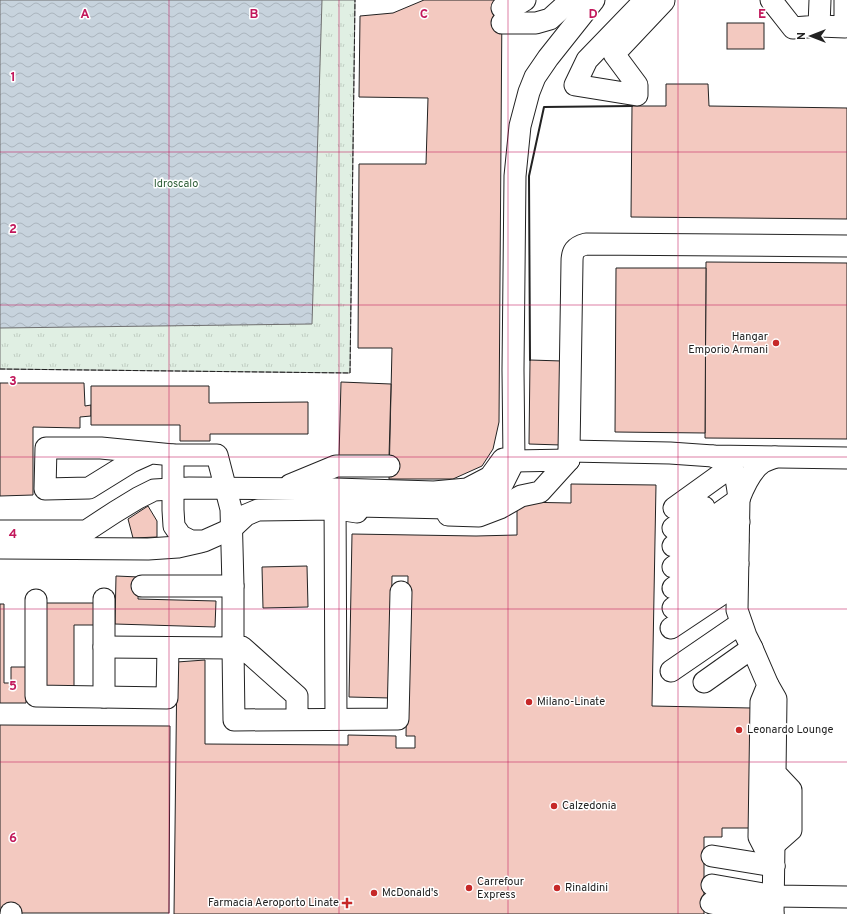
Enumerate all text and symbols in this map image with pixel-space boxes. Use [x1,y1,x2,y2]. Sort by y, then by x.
text: A [80,7,90,23]
text: B [250,7,259,23]
text: C [420,7,428,23]
text: D [588,7,598,23]
text: E [758,7,766,23]
north arrow [791,16,831,56]
text: N [795,32,809,40]
text: 1 [10,70,16,86]
park label: Idroscalo [154,177,198,191]
text: 2 [9,222,17,238]
place label: Hangar Emporio Armani [688,330,769,357]
marker: Hangar Emporio Armani [771,338,781,348]
text: 3 [9,374,17,390]
text: 4 [9,527,17,543]
text: 5 [9,679,17,695]
place label: Milano-Linate [537,695,605,709]
marker: Milano-Linate [524,697,534,707]
place label: Leonardo Lounge [747,723,833,737]
marker: Leonardo Lounge [734,725,744,735]
place label: Calzedonia [562,799,617,813]
marker: Calzedonia [549,801,559,811]
text: 6 [9,831,17,847]
place label: Carrefour Express [477,875,525,902]
place label: Rinaldini [565,881,608,895]
marker: Carrefour Express [464,883,474,893]
marker: Rinaldini [552,883,562,893]
place label: McDonald's [382,886,438,900]
marker: McDonald's [369,888,379,898]
place label: Farmacia Aeroporto Linate [208,896,339,910]
marker: Farmacia Aeroporto Linate [342,898,352,908]

